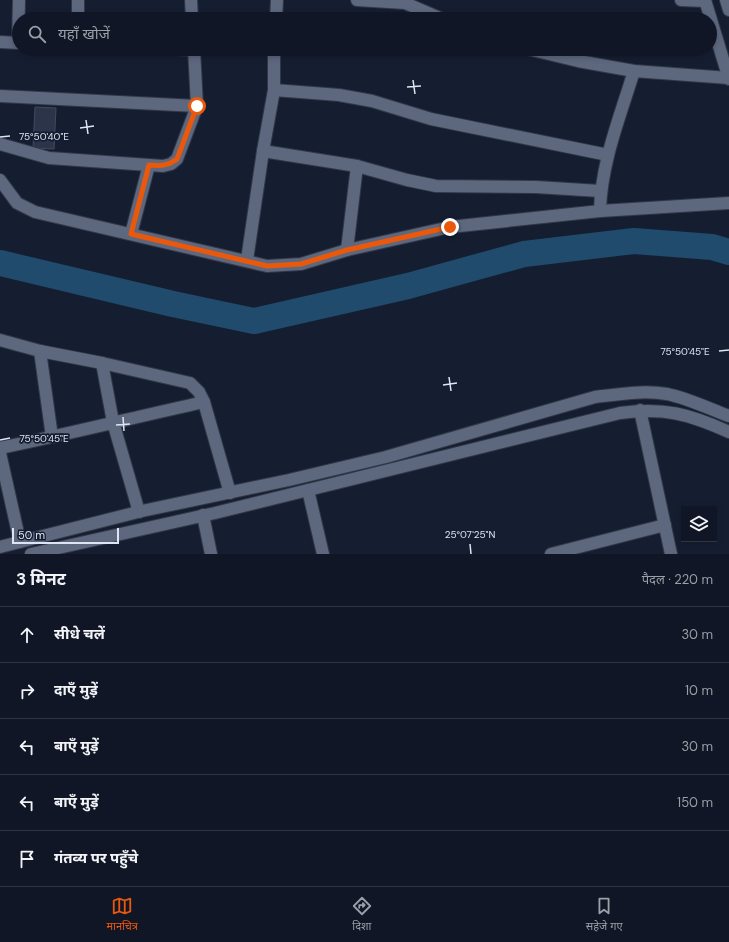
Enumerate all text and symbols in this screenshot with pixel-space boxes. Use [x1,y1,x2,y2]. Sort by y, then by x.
search box [12,12,717,56]
icon: search [26,23,48,45]
text: यहाँ खोजें [58,24,110,44]
route start [188,97,206,115]
text: 75°50'40"E [19,130,69,143]
route end [441,218,459,236]
text: 75°50'45"E [660,345,710,358]
text: 75°50'45"E [19,432,69,445]
map controls [681,506,717,542]
button: layers [681,506,717,542]
scale bar [12,526,119,545]
text: 50 m [18,528,45,542]
text: 25°07'25"N [445,528,495,541]
text: 3 मिनट [16,568,66,590]
text: पैदल · 220 m [642,571,713,588]
icon: ahead [16,624,38,646]
text: सीधे चलें [54,624,105,644]
text: 30 m [681,626,713,643]
icon: right [16,680,38,702]
text: दाएँ मुड़ें [54,680,98,700]
text: 10 m [685,682,713,699]
icon: left [16,736,38,758]
text: बाएँ मुड़ें [54,736,99,756]
text: 30 m [681,738,713,755]
icon: left [16,792,38,814]
text: बाएँ मुड़ें [54,792,99,812]
text: 150 m [677,794,713,811]
icon: arrive [16,848,38,870]
text: गंतव्य पर पहुँचे [54,848,138,868]
tab: मानचित्र [106,895,138,934]
tab: दिशा [351,895,373,934]
tab: सहेजे गए [586,895,622,934]

